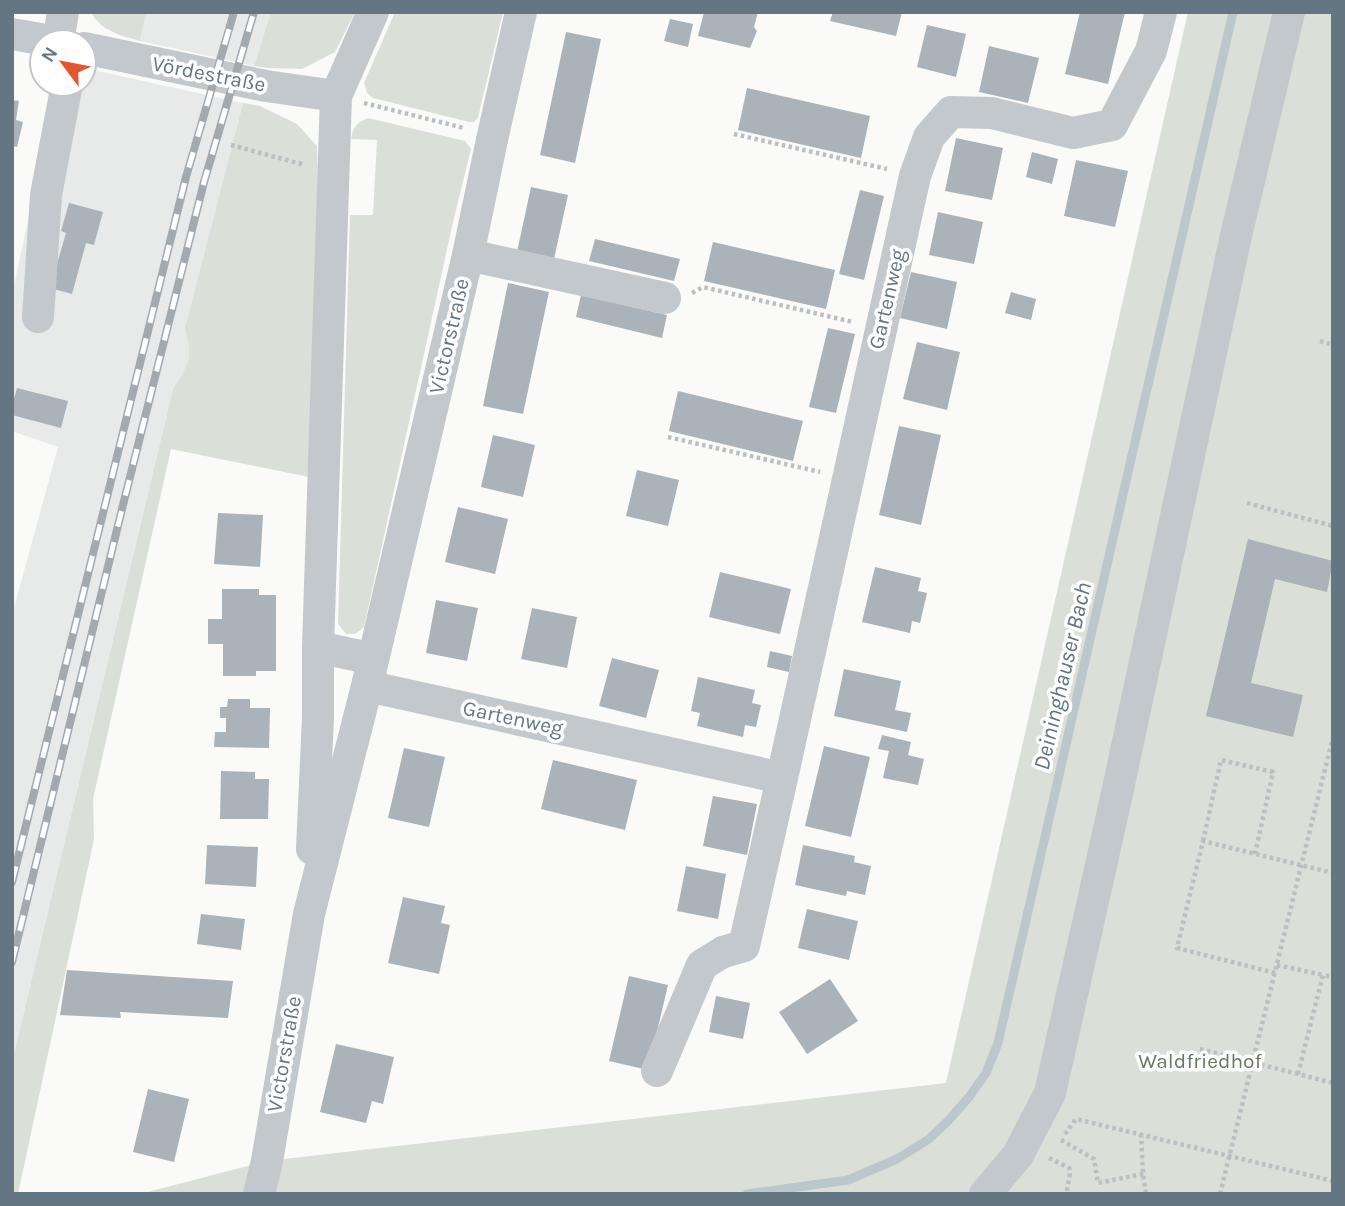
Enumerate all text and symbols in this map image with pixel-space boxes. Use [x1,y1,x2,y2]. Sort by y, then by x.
north arrow [28,28,98,98]
text: N [36,43,62,66]
street label: Vördestraße [150,51,268,97]
street label: Gartenweg [864,247,910,351]
street label: Victorstraße [424,276,474,396]
water label: Deininghauser Bach [1028,580,1097,773]
street label: Gartenweg [461,696,565,740]
street label: Victorstraße [262,994,306,1114]
park label: Waldfriedhof [1138,1049,1263,1073]

